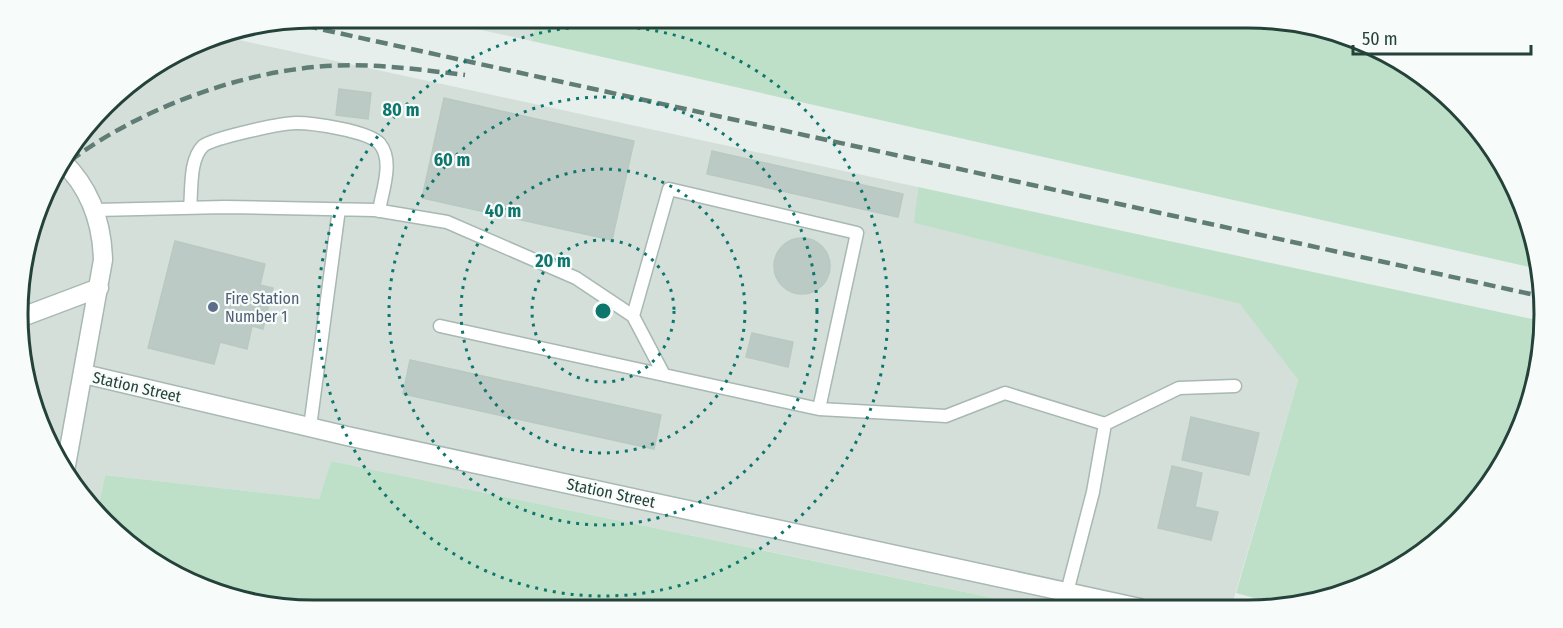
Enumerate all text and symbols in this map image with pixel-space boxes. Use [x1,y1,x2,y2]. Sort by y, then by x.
scale bar [1353,18,1532,56]
text: 50 m [1362,28,1398,50]
text: 80 m [383,99,419,121]
text: 60 m [434,149,470,171]
text: 40 m [485,200,521,222]
text: 20 m [534,250,571,272]
place label: Fire Station Number 1 [225,289,299,326]
marker: Fire Station Number 1 [206,300,220,314]
centre of rings [593,301,613,321]
street label: Station Street [91,368,184,407]
street label: Station Street [565,474,658,512]

